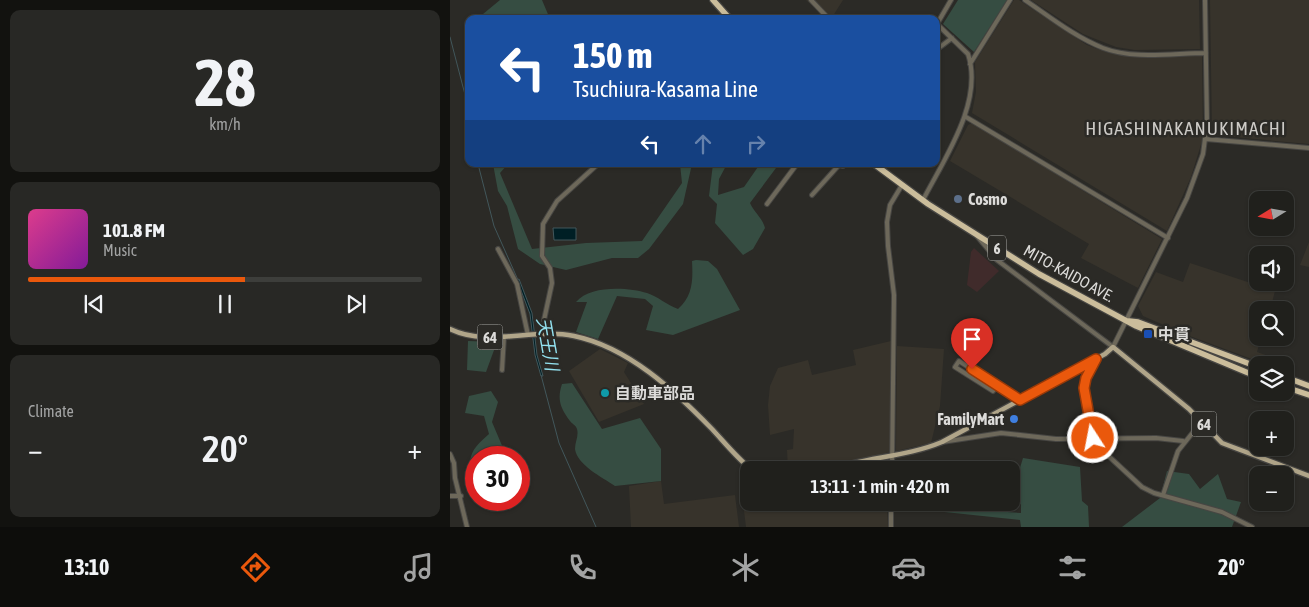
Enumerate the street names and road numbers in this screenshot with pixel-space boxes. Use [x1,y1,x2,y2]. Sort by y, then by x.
road number: 6 [988,236,1006,260]
street label: MITO-KAIDO AVE. [1021,241,1117,305]
road number: 64 [478,324,502,350]
road number: 64 [1192,412,1216,436]

